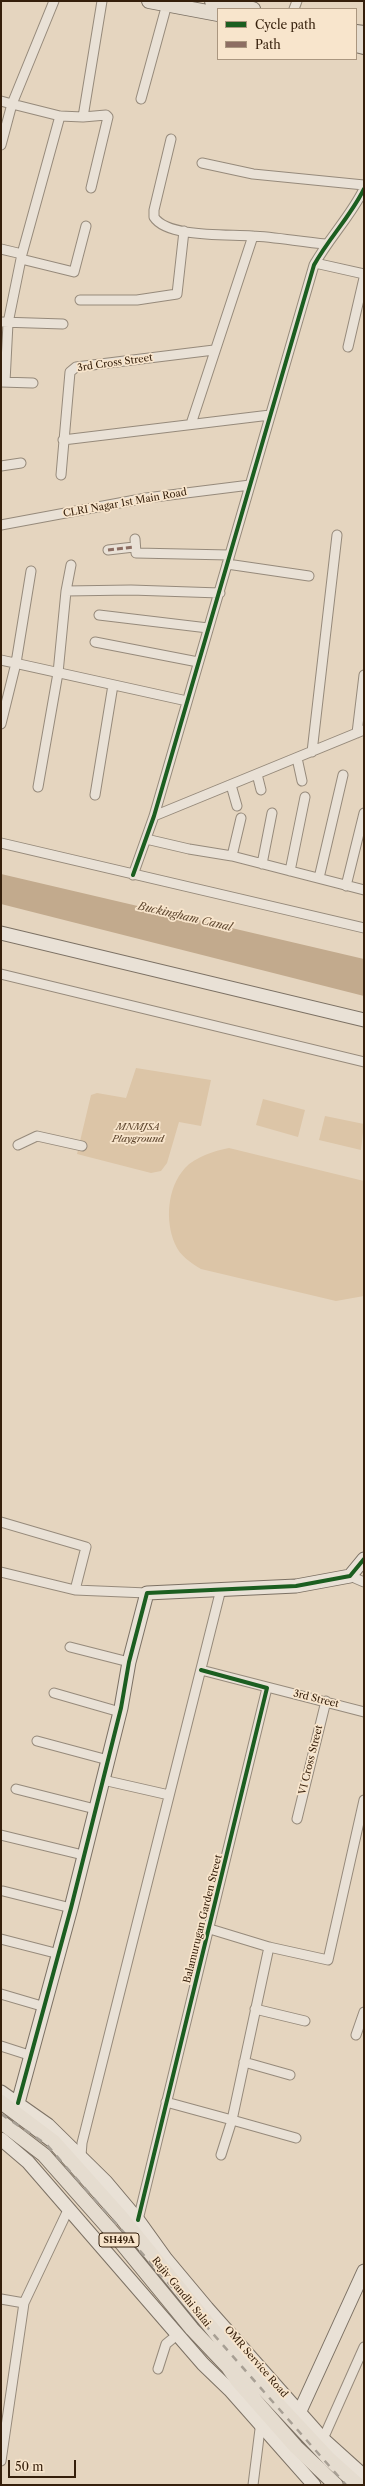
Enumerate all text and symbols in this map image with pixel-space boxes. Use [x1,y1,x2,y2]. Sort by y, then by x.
legend [217,8,357,60]
text: Cycle path [255,17,316,32]
text: Path [255,37,281,52]
street label: 3rd Cross Street [77,352,153,374]
street label: CLRI Nagar 1st Main Road [62,486,188,520]
water label: Buckingham Canal [137,900,233,934]
park label: MNMJSA Playground [112,1121,164,1144]
street label: 3rd Street [292,1688,340,1710]
street label: VI Cross Street [297,1724,325,1796]
street label: Balamurugan Garden Street [181,1853,225,1985]
road number: SH49A [99,2233,139,2247]
street label: Rajiv Gandhi Salai [149,2255,213,2329]
street label: OMR Service Road [222,2324,290,2400]
scale bar [10,2452,78,2478]
text: 50 m [15,2459,44,2474]

